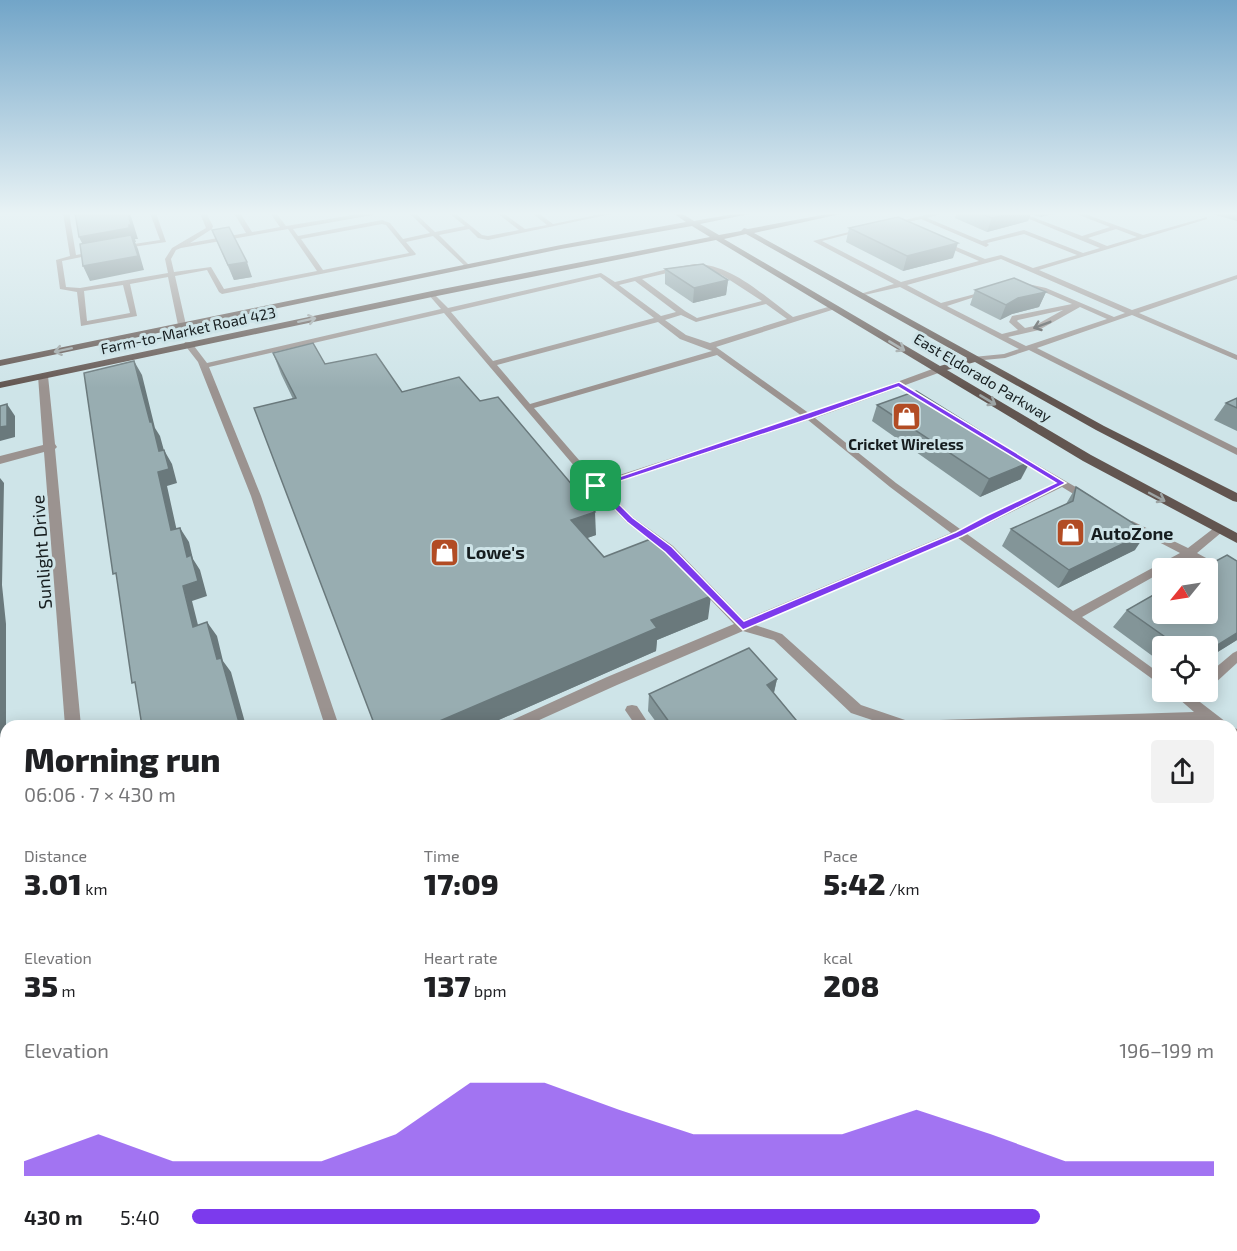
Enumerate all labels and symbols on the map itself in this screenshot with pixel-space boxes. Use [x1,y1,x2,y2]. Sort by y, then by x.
street label: Farm-to-Market Road 423 [99,303,277,357]
one-way arrow [297,314,317,325]
one-way arrow [1033,320,1052,331]
street label: East Eldorado Parkway [911,329,1055,425]
one-way arrow [888,340,905,352]
one-way arrow [54,345,73,356]
one-way arrow [979,394,996,406]
shop icon: Cricket Wireless [890,401,922,433]
place label: Cricket Wireless [848,435,964,453]
pin [570,460,621,511]
one-way arrow [1148,492,1166,503]
street label: Sunlight Drive [26,494,56,610]
shop icon: AutoZone [1054,517,1086,549]
place label: AutoZone [1091,522,1173,544]
shop icon: Lowe's [429,536,461,568]
place label: Lowe's [466,541,525,563]
north arrow [1152,558,1218,624]

